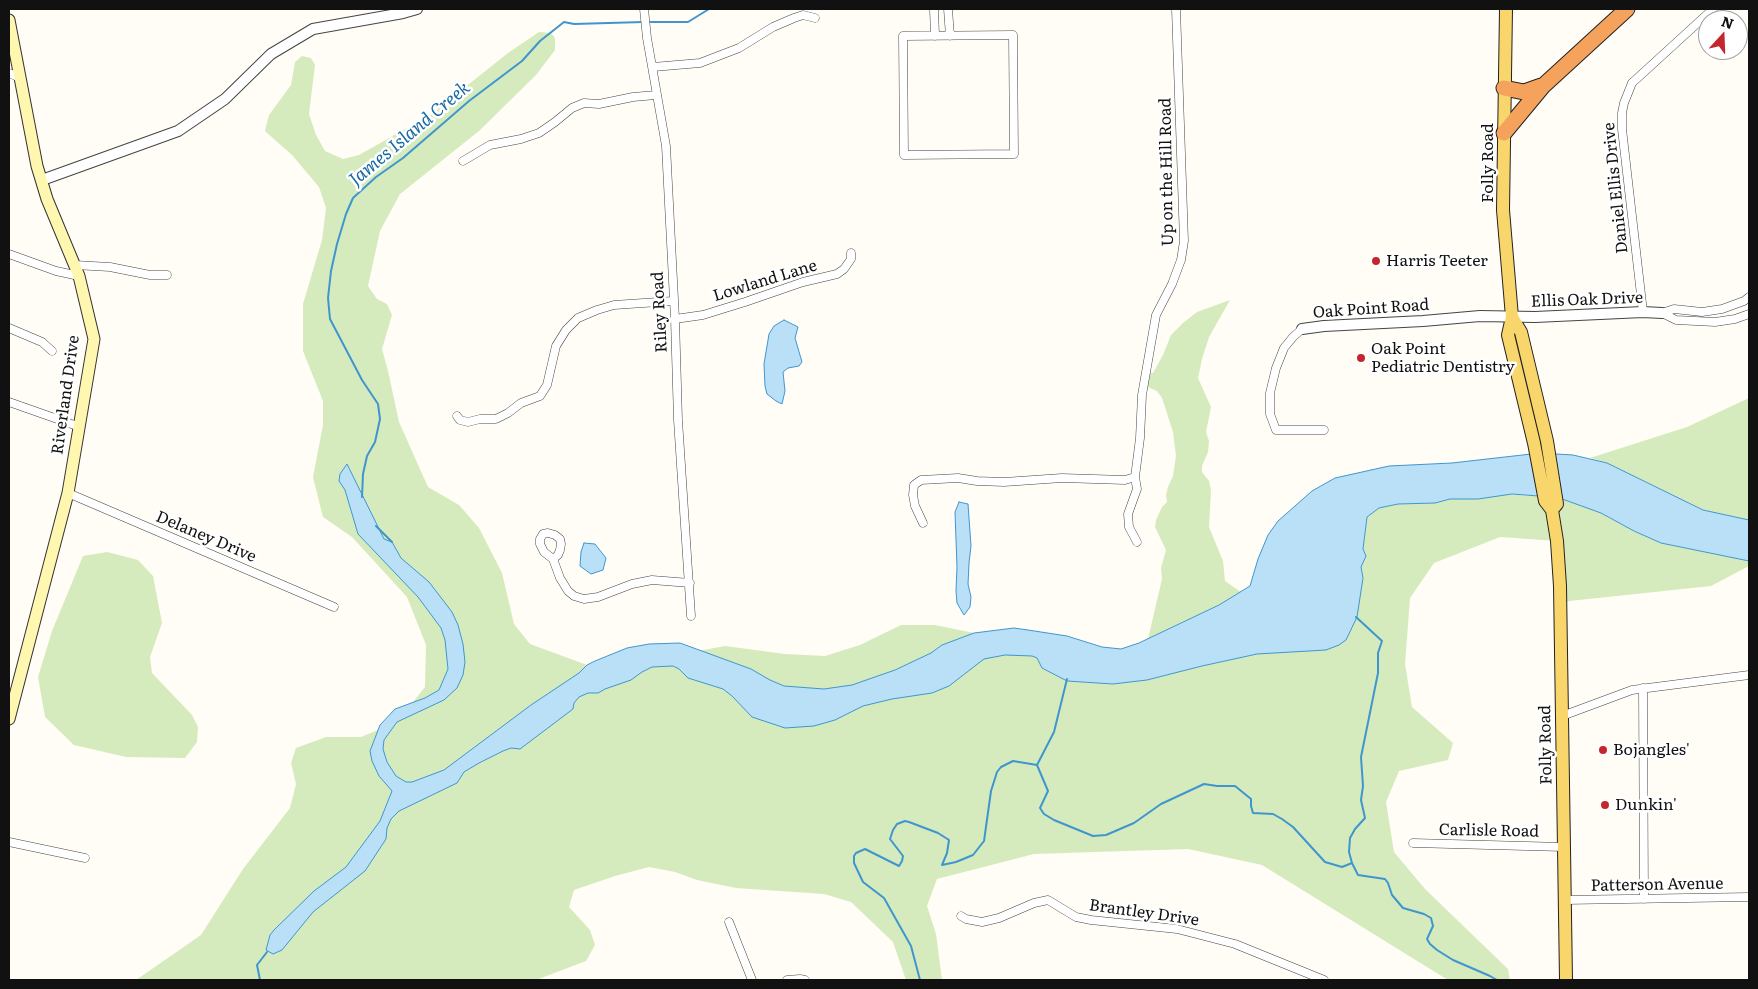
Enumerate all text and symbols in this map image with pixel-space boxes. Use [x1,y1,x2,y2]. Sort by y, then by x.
north arrow [1698,10,1748,60]
text: N [1719,10,1737,33]
water label: James Island Creek [345,77,475,191]
street label: Up on the Hill Road [1156,98,1178,246]
street label: Daniel Ellis Drive [1600,121,1632,255]
street label: Folly Road [1478,123,1498,203]
place label: Harris Teeter [1386,251,1488,271]
marker: Harris Teeter [1370,255,1382,267]
street label: Lowland Lane [711,256,819,306]
street label: Riley Road [648,271,672,353]
street label: Ellis Oak Drive [1531,288,1643,312]
street label: Oak Point Road [1312,295,1430,323]
street label: Riverland Drive [48,334,84,456]
place label: Oak Point Pediatric Dentistry [1371,339,1515,377]
marker: Oak Point Pediatric Dentistry [1355,352,1367,364]
street label: Delaney Drive [153,507,259,567]
street label: Folly Road [1536,705,1556,785]
place label: Bojangles' [1613,740,1690,760]
marker: Bojangles' [1597,744,1609,756]
place label: Dunkin' [1615,795,1677,815]
marker: Dunkin' [1599,799,1611,811]
street label: Carlisle Road [1439,821,1539,841]
street label: Patterson Avenue [1590,874,1724,896]
street label: Brantley Drive [1088,896,1200,930]

